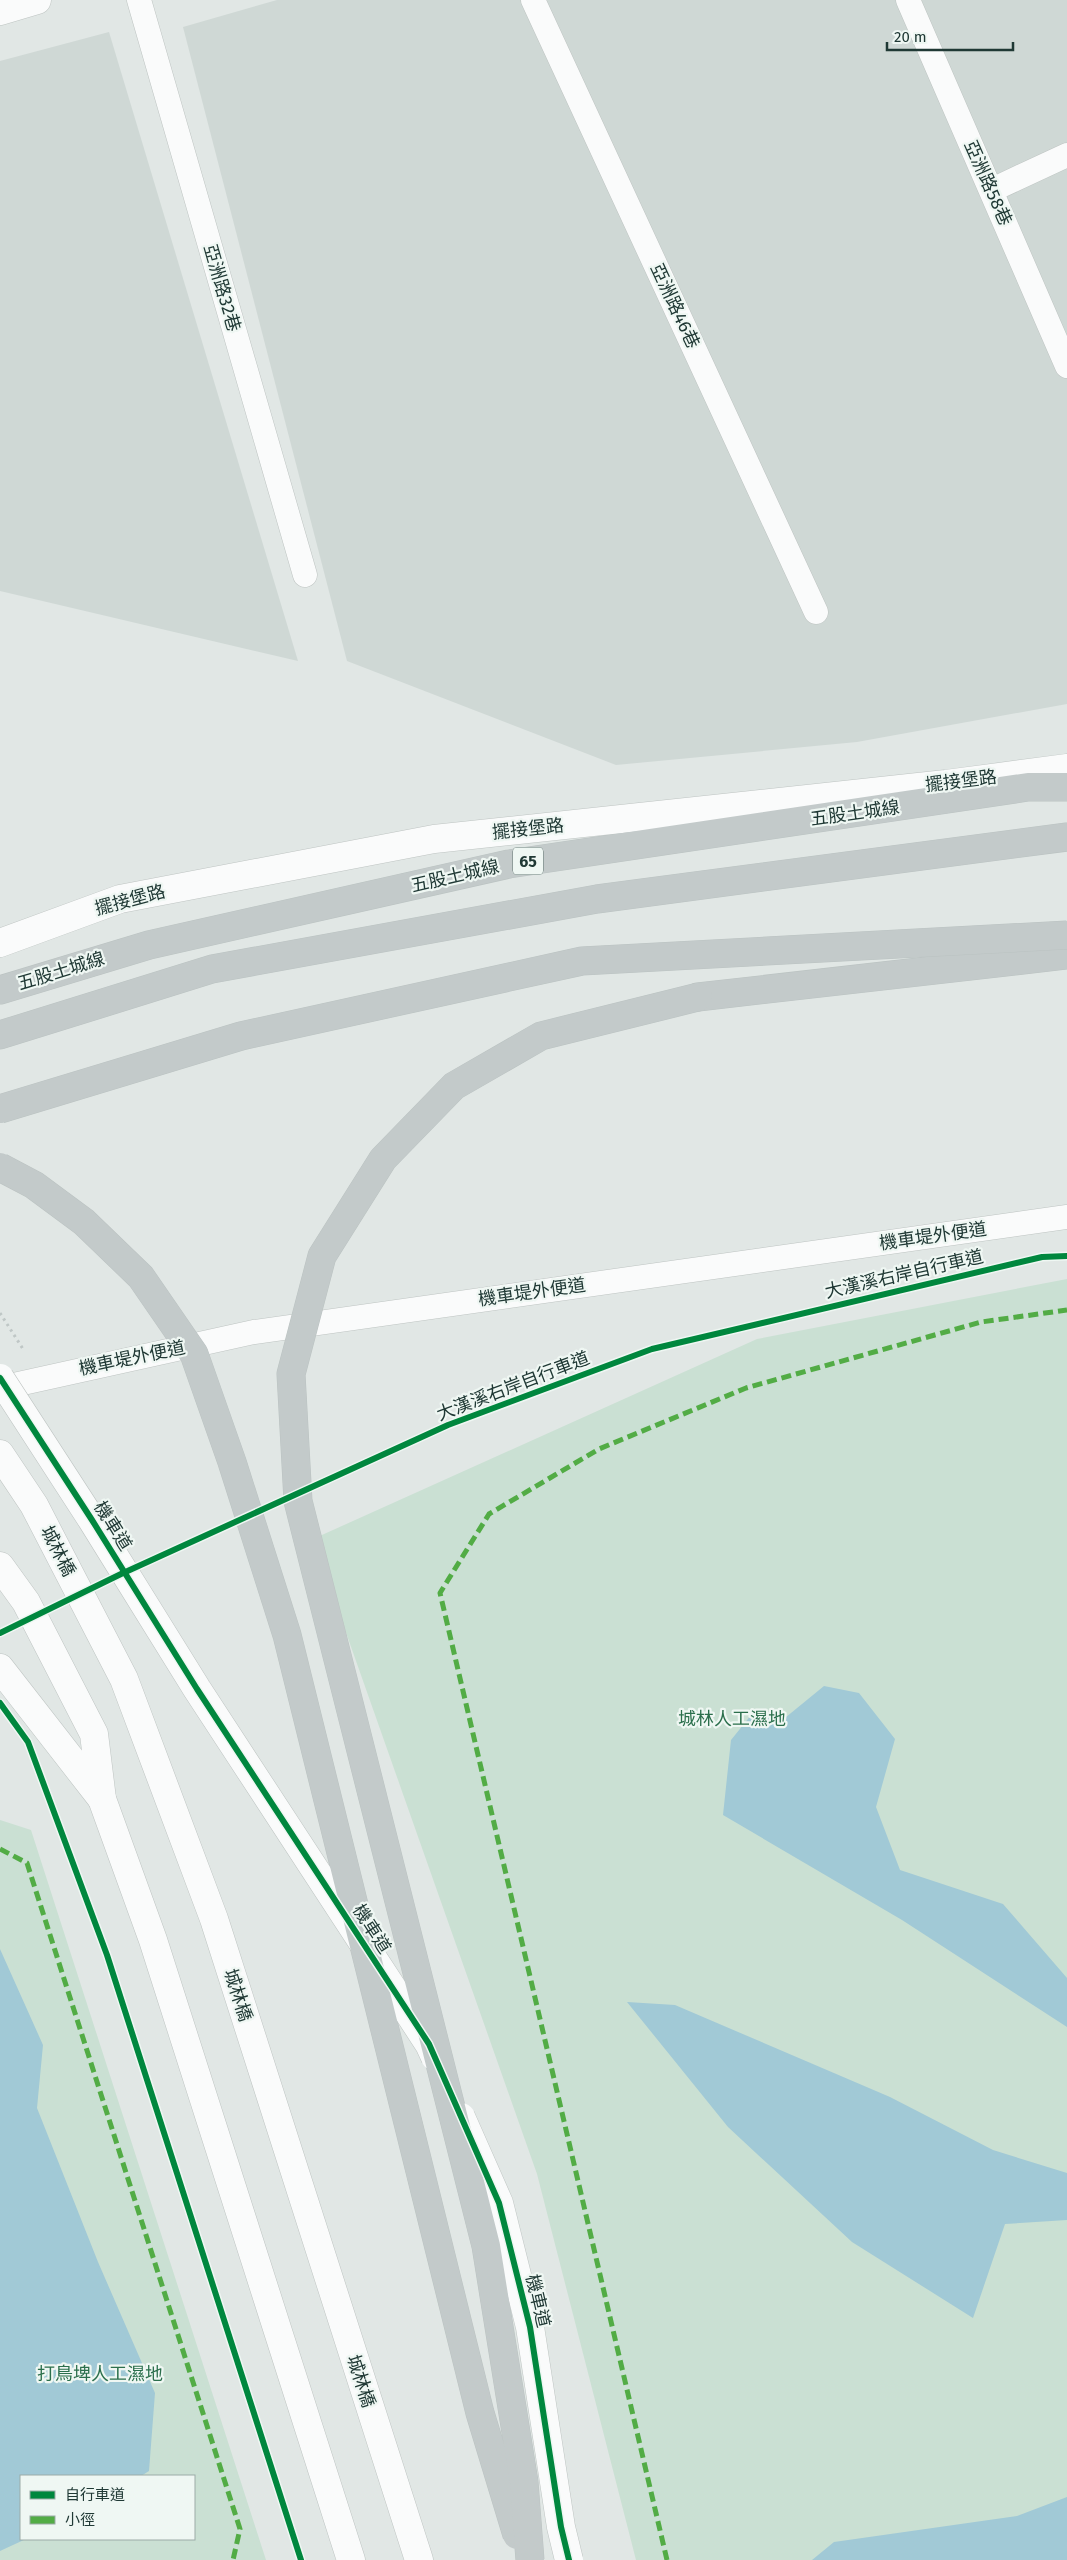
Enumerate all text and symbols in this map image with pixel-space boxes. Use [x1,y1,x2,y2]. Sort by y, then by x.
scale bar [887,20,1013,52]
text: 20 m [894,28,927,46]
street label: 亞洲路58巷 [959,137,1017,229]
street label: 亞洲路32巷 [199,242,245,334]
street label: 亞洲路46巷 [646,260,704,352]
street label: 擺接堡路 [924,766,998,796]
street label: 五股土城線 [809,796,901,830]
street label: 擺接堡路 [491,814,565,844]
road number: 65 [513,848,543,874]
street label: 五股土城線 [409,855,501,897]
street label: 擺接堡路 [92,880,168,920]
street label: 五股土城線 [15,947,107,995]
street label: 機車堤外便道 [878,1218,988,1254]
street label: 大漢溪右岸自行車道 [823,1245,985,1303]
street label: 機車堤外便道 [477,1274,587,1310]
street label: 機車堤外便道 [77,1336,187,1380]
street label: 大漢溪右岸自行車道 [433,1347,593,1425]
street label: 機車道 [89,1497,137,1555]
street label: 城林橋 [36,1522,80,1580]
park label: 城林人工濕地 [678,1708,786,1730]
street label: 機車道 [348,1900,396,1958]
street label: 城林橋 [219,1966,257,2024]
street label: 機車道 [521,2272,555,2330]
street label: 城林橋 [342,2352,380,2410]
park label: 打鳥埤人工濕地 [37,2363,163,2385]
legend [20,2475,195,2540]
text: 自行車道 [65,2486,125,2504]
text: 小徑 [65,2511,95,2529]

